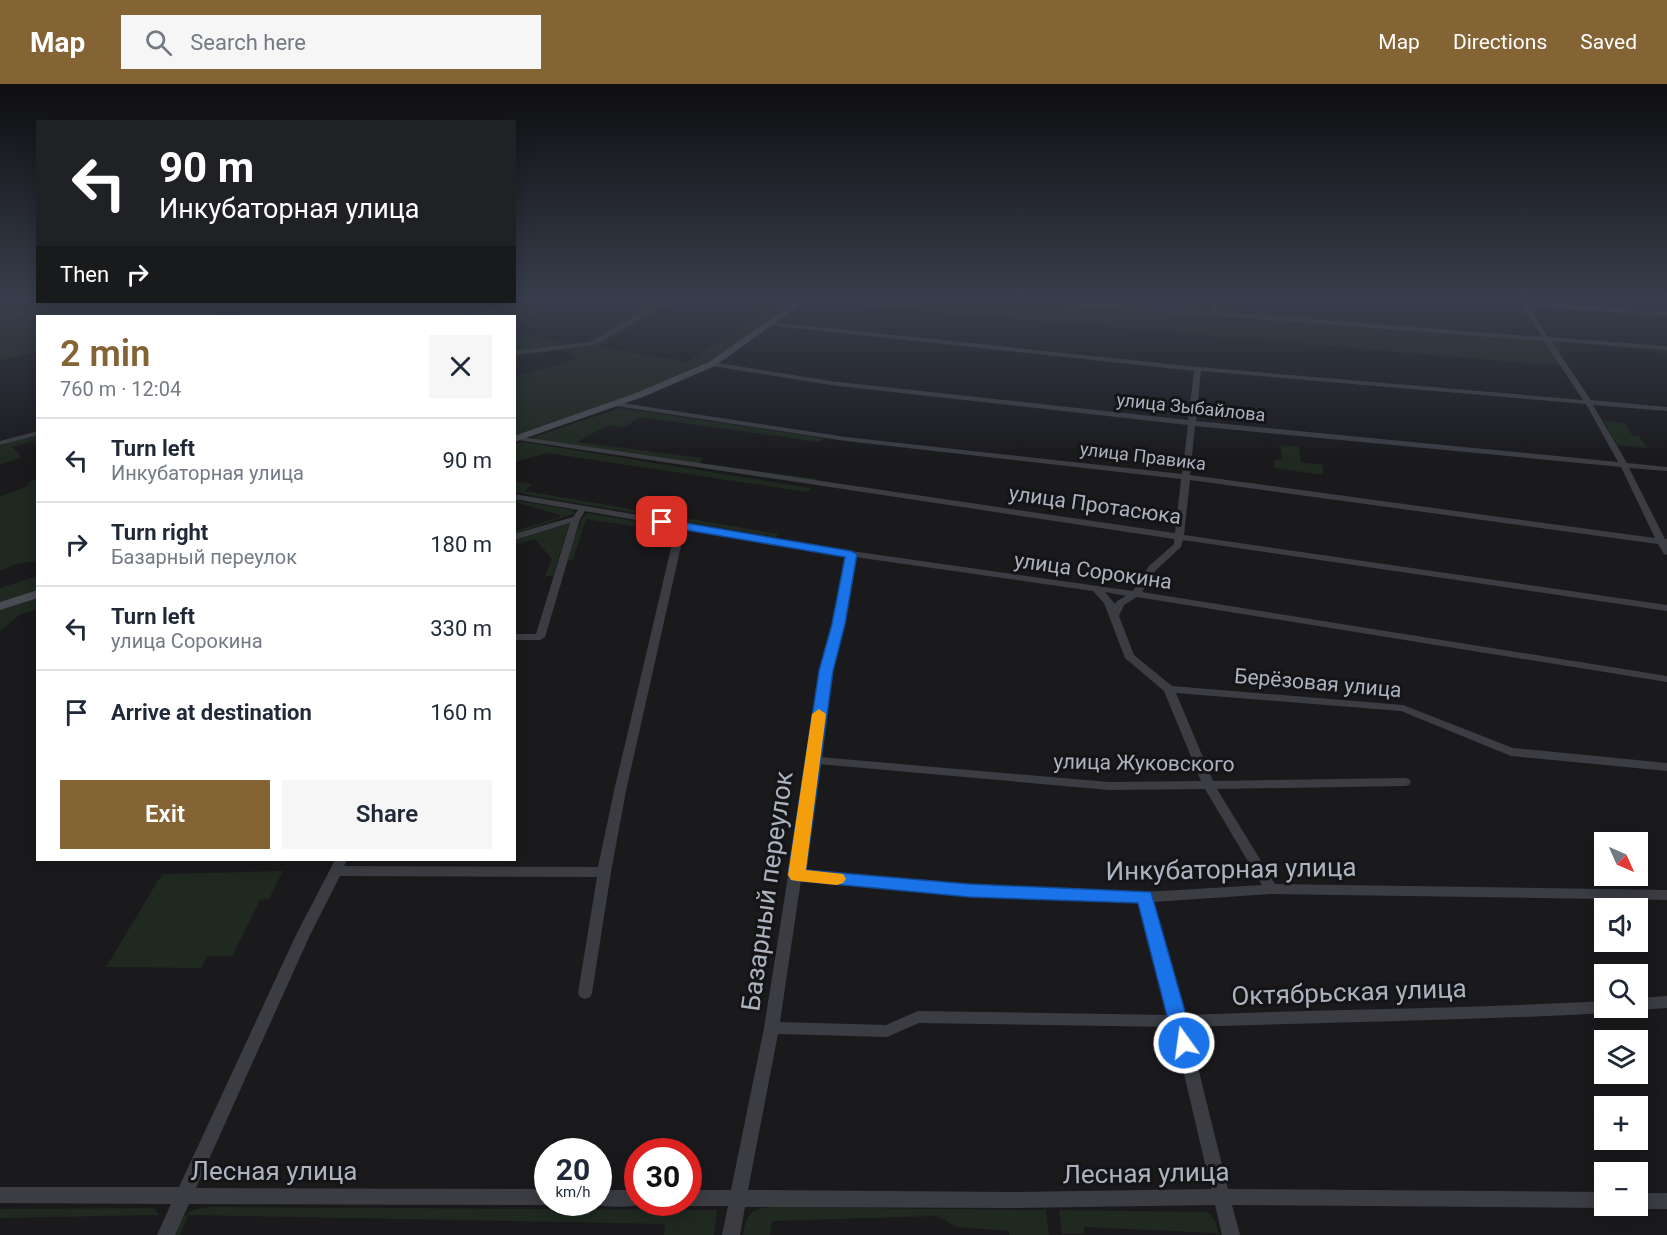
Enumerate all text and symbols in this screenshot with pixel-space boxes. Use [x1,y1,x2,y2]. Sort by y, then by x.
search box [121,15,541,69]
text: Map [30,26,85,59]
icon: search [142,26,175,59]
text: Search here [190,30,306,55]
text: Map [1378,30,1420,54]
text: Directions [1453,30,1547,54]
text: Saved [1580,30,1637,54]
text: 90 m [159,143,254,192]
icon: left [60,144,138,222]
text: Инкубаторная улица [159,193,420,225]
icon: right [121,258,154,291]
text: Then [60,262,109,287]
text: 2 min [60,333,150,375]
button: close [429,335,492,398]
text: 760 m · 12:04 [60,377,181,401]
street label: улица Зыбайлова [1116,389,1266,425]
text: Turn left [111,436,195,461]
street label: улица Правика [1079,438,1207,474]
icon: left [60,444,93,477]
text: 90 m [443,448,492,473]
text: Инкубаторная улица [111,461,304,485]
street label: улица Протасюка [1007,481,1183,529]
pin [636,496,687,547]
icon: arrive [645,505,678,538]
text: Turn right [111,520,208,545]
icon: right [60,528,93,561]
text: 180 m [430,532,492,557]
text: Базарный переулок [111,545,297,569]
street label: улица Сорокина [1012,548,1174,594]
text: Turn left [111,604,195,629]
icon: left [60,612,93,645]
text: 330 m [430,616,492,641]
text: улица Сорокина [111,629,263,653]
street label: Берёзовая улица [1233,664,1403,702]
icon: arrive [60,696,93,729]
text: Arrive at destination [111,700,312,725]
text: 160 m [430,700,492,725]
street label: улица Жуковского [1053,749,1235,777]
street label: Базарный переулок [735,769,799,1013]
button: Exit [60,780,270,849]
button: Share [282,780,492,849]
north arrow [1594,832,1648,886]
map controls [1594,832,1648,1216]
street label: Инкубаторная улица [1105,852,1357,886]
button: sound [1594,898,1648,952]
button: search [1594,964,1648,1018]
street label: Октябрьская улица [1231,973,1467,1011]
position arrow [1152,1011,1216,1075]
button: layers [1594,1030,1648,1084]
button: + [1594,1096,1648,1150]
speed limit sign: 30 [624,1138,702,1216]
text: 20 [556,1152,590,1187]
street label: Лесная улица [190,1156,358,1186]
street label: Лесная улица [1062,1157,1230,1189]
button: − [1594,1162,1648,1216]
text: km/h [555,1183,591,1201]

